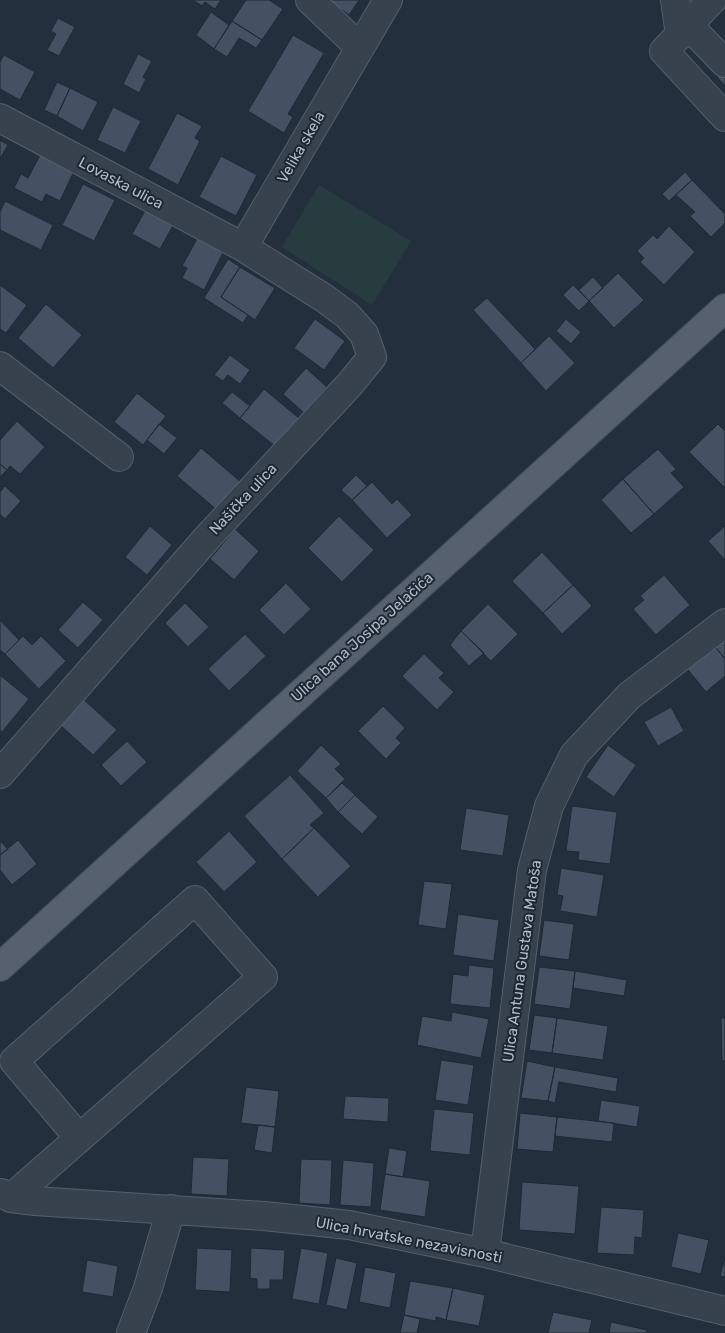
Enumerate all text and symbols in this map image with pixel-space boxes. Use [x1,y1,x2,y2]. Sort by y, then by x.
street label: Velika skela [273,108,329,186]
street label: Lovaska ulica [76,153,166,213]
street label: Našička ulica [205,460,281,538]
street label: Ulica bana Josipa Jelačića [287,568,437,706]
street label: Ulica Antuna Gustava Matoša [499,859,545,1063]
street label: Ulica hrvatske nezavisnosti [314,1213,504,1267]

